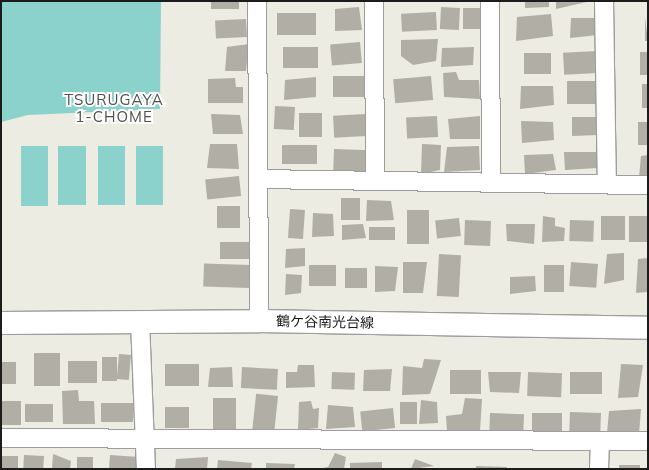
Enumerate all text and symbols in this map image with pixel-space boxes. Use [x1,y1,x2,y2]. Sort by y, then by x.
district label: TSURUGAYA 1-CHOME [63,90,165,125]
street label: 鶴ケ谷南光台線 [276,313,374,331]

